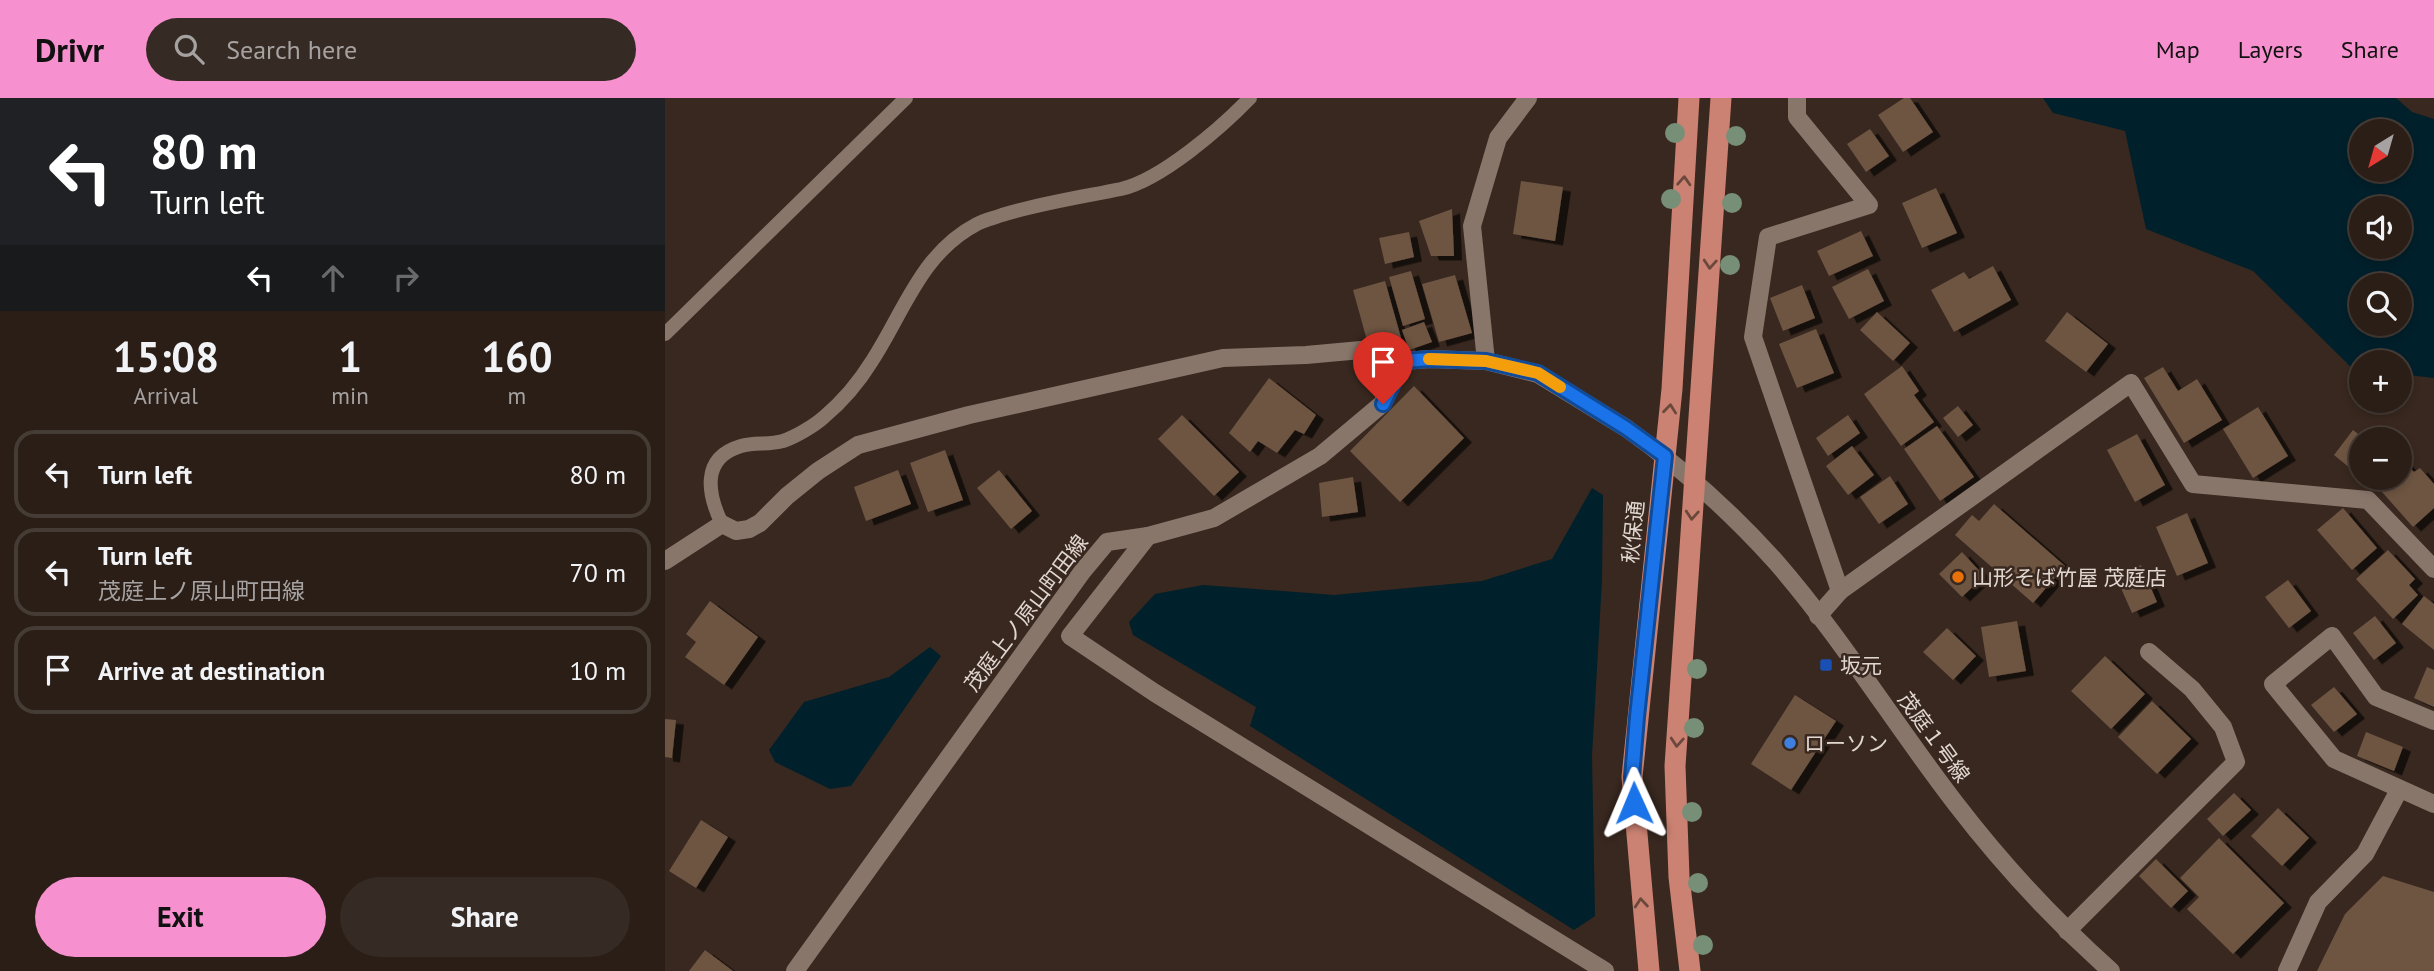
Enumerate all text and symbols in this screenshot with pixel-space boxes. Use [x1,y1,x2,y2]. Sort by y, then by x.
search box [146,18,636,81]
text: Drivr [35,28,104,71]
icon: search [170,30,208,68]
text: Search here [226,33,357,66]
text: Map [2156,34,2200,65]
text: Layers [2238,34,2303,65]
text: Share [2341,34,2399,65]
text: 80 m [150,119,257,183]
north arrow [2349,119,2411,182]
map controls [2349,119,2412,490]
icon: left [35,126,126,217]
one-way arrow [1676,176,1691,187]
text: Turn left [150,181,265,223]
button: sound [2349,196,2412,259]
icon: left [241,259,279,297]
icon: ahead [314,259,352,297]
icon: right [387,259,425,297]
one-way arrow [1703,259,1718,270]
button: search [2349,273,2412,336]
text: 15:08 [112,329,219,384]
text: 1 [338,329,362,384]
text: 160 [481,329,553,384]
pin [1353,332,1413,404]
icon: arrive [1364,343,1402,381]
button: + [2349,350,2412,413]
text: Arrival [133,381,198,410]
text: min [331,381,369,410]
text: m [508,381,526,410]
one-way arrow [1663,403,1678,414]
button: − [2349,427,2412,490]
icon: left [39,455,77,493]
text: Turn left [98,458,192,491]
text: 80 m [570,458,626,491]
street label: 秋保通 [1616,499,1650,565]
one-way arrow [1685,510,1700,521]
street label: 茂庭上ノ原山町田線 [958,529,1094,697]
text: Turn left [98,539,192,572]
icon: left [39,553,77,591]
text: 70 m [570,556,626,589]
place label: 山形そば竹屋 茂庭店 [1972,564,2167,591]
marker: 山形そば竹屋 茂庭店 [1950,569,1966,585]
text: 茂庭上ノ原山町田線 [98,576,305,605]
icon: arrive [39,651,77,689]
place label: 坂元 [1840,652,1882,679]
text: Arrive at destination [98,654,325,687]
text: 10 m [570,654,626,687]
marker: 坂元 [1818,657,1834,673]
street label: 茂庭１号線 [1892,687,1976,787]
place label: ローソン [1804,730,1888,757]
marker: ローソン [1782,735,1798,751]
one-way arrow [1670,737,1685,748]
position arrow [1597,766,1671,840]
button: Exit [35,877,326,957]
button: Share [340,877,630,957]
one-way arrow [1634,897,1649,908]

